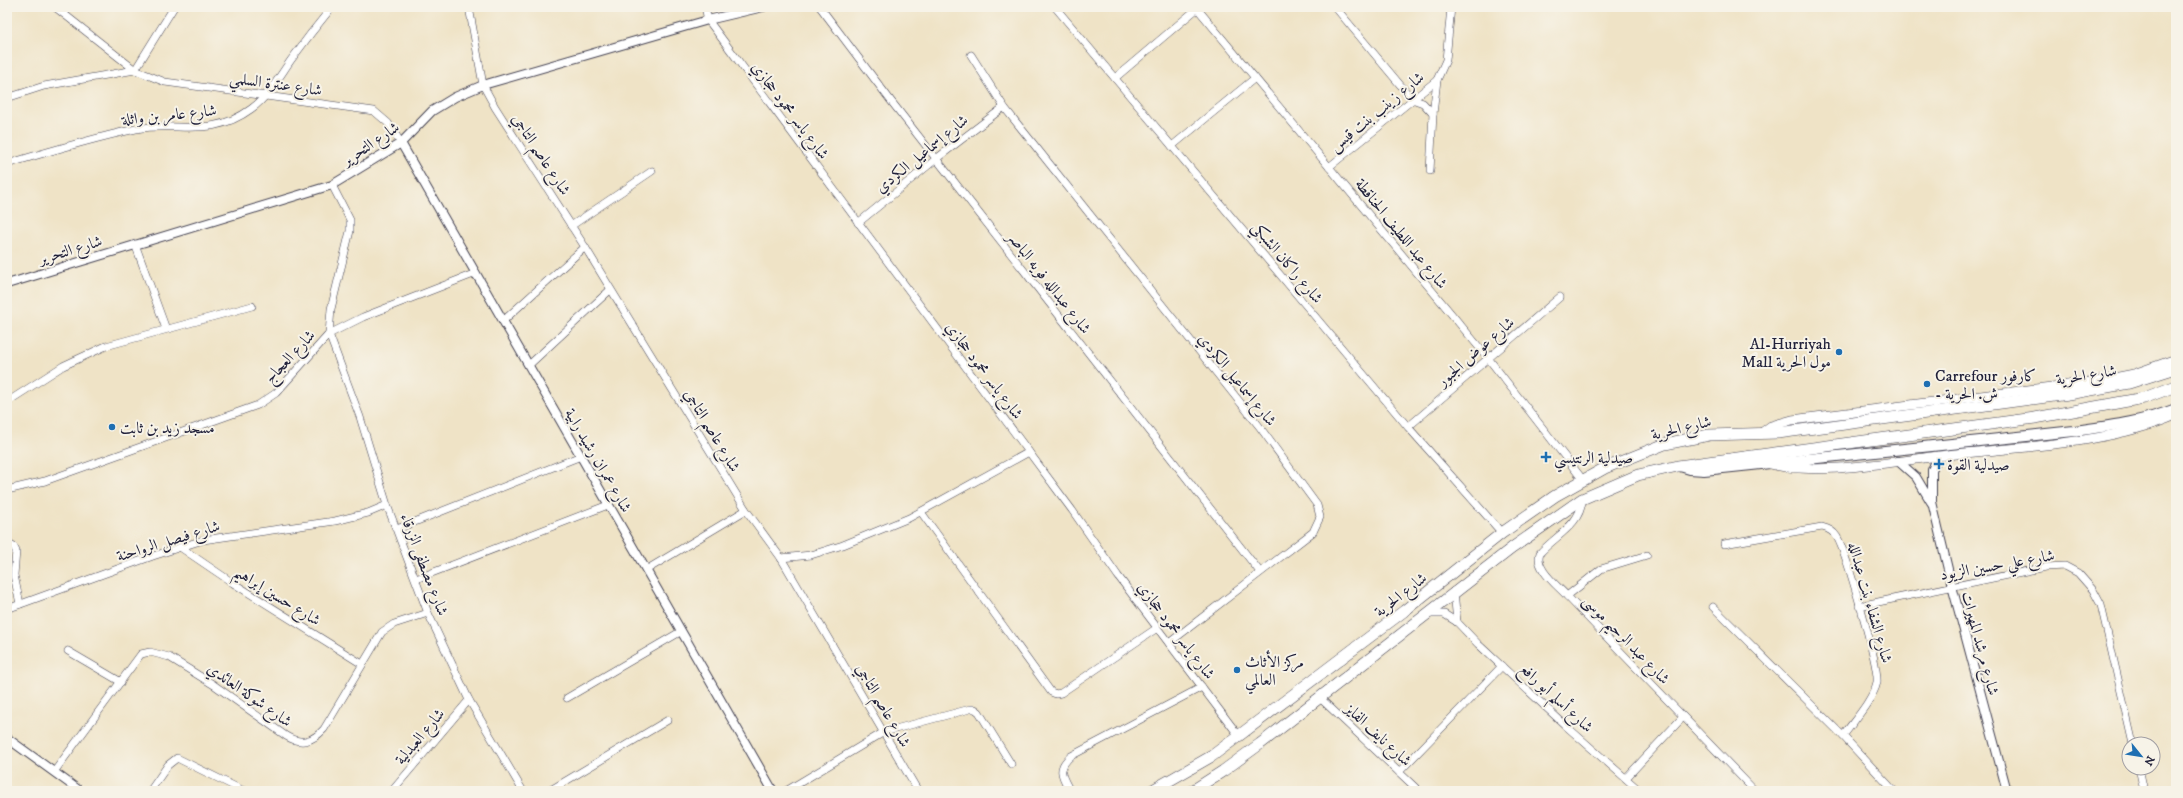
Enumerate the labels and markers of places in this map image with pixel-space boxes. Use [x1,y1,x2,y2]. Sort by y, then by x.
place label: ِAl-Hurriyah Mall مول الحرية [1742,334,1832,372]
marker: ِAl-Hurriyah Mall مول الحرية [1834,347,1844,357]
place label: Carrefour كارفور - ش. الحرية [1935,366,2036,404]
marker: Carrefour كارفور - ش. الحرية [1922,379,1932,389]
place label: مسجد زيد بن ثابت [120,418,215,438]
marker: مسجد زيد بن ثابت [107,422,117,432]
place label: صيدلية الرنتيسي [1554,448,1633,473]
marker: صيدلية الرنتيسي [1541,452,1551,462]
place label: صيدلية القوة [1947,455,2010,475]
marker: صيدلية القوة [1934,459,1944,469]
place label: مركز الأثاث العالمي [1245,650,1304,695]
marker: مركز الأثاث العالمي [1232,665,1242,675]

